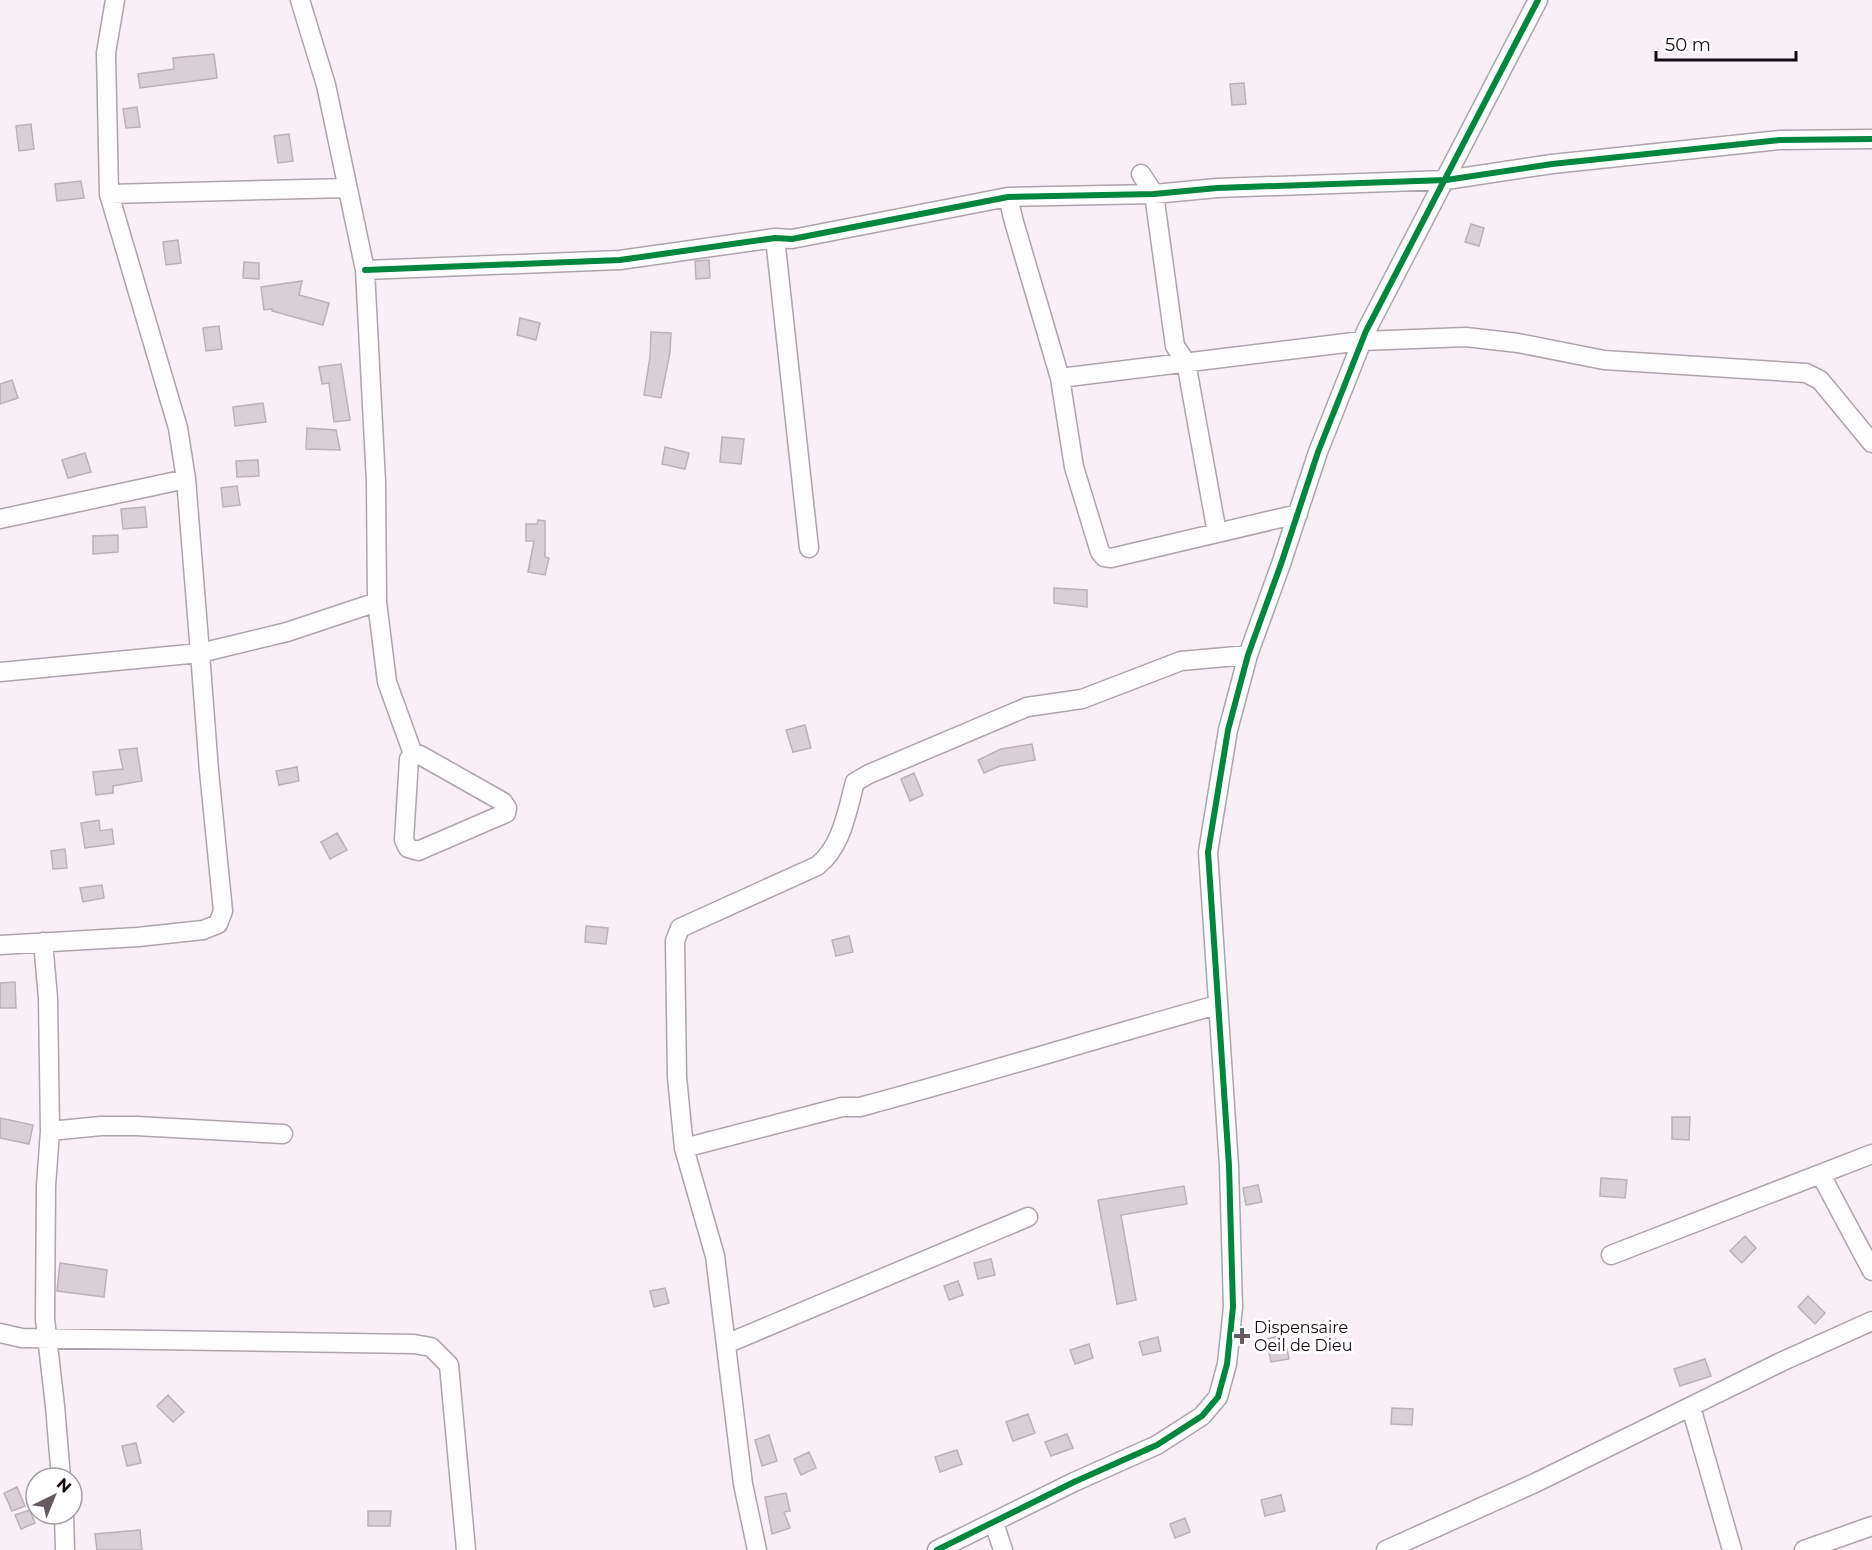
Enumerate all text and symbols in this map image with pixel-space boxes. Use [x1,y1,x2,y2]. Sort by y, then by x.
scale bar [1656,24,1796,62]
text: 50 m [1665,34,1711,56]
place label: Dispensaire Oeil de Dieu [1254,1318,1353,1355]
marker: Dispensaire Oeil de Dieu [1235,1329,1249,1343]
north arrow [24,1466,84,1526]
text: N [53,1474,75,1497]

